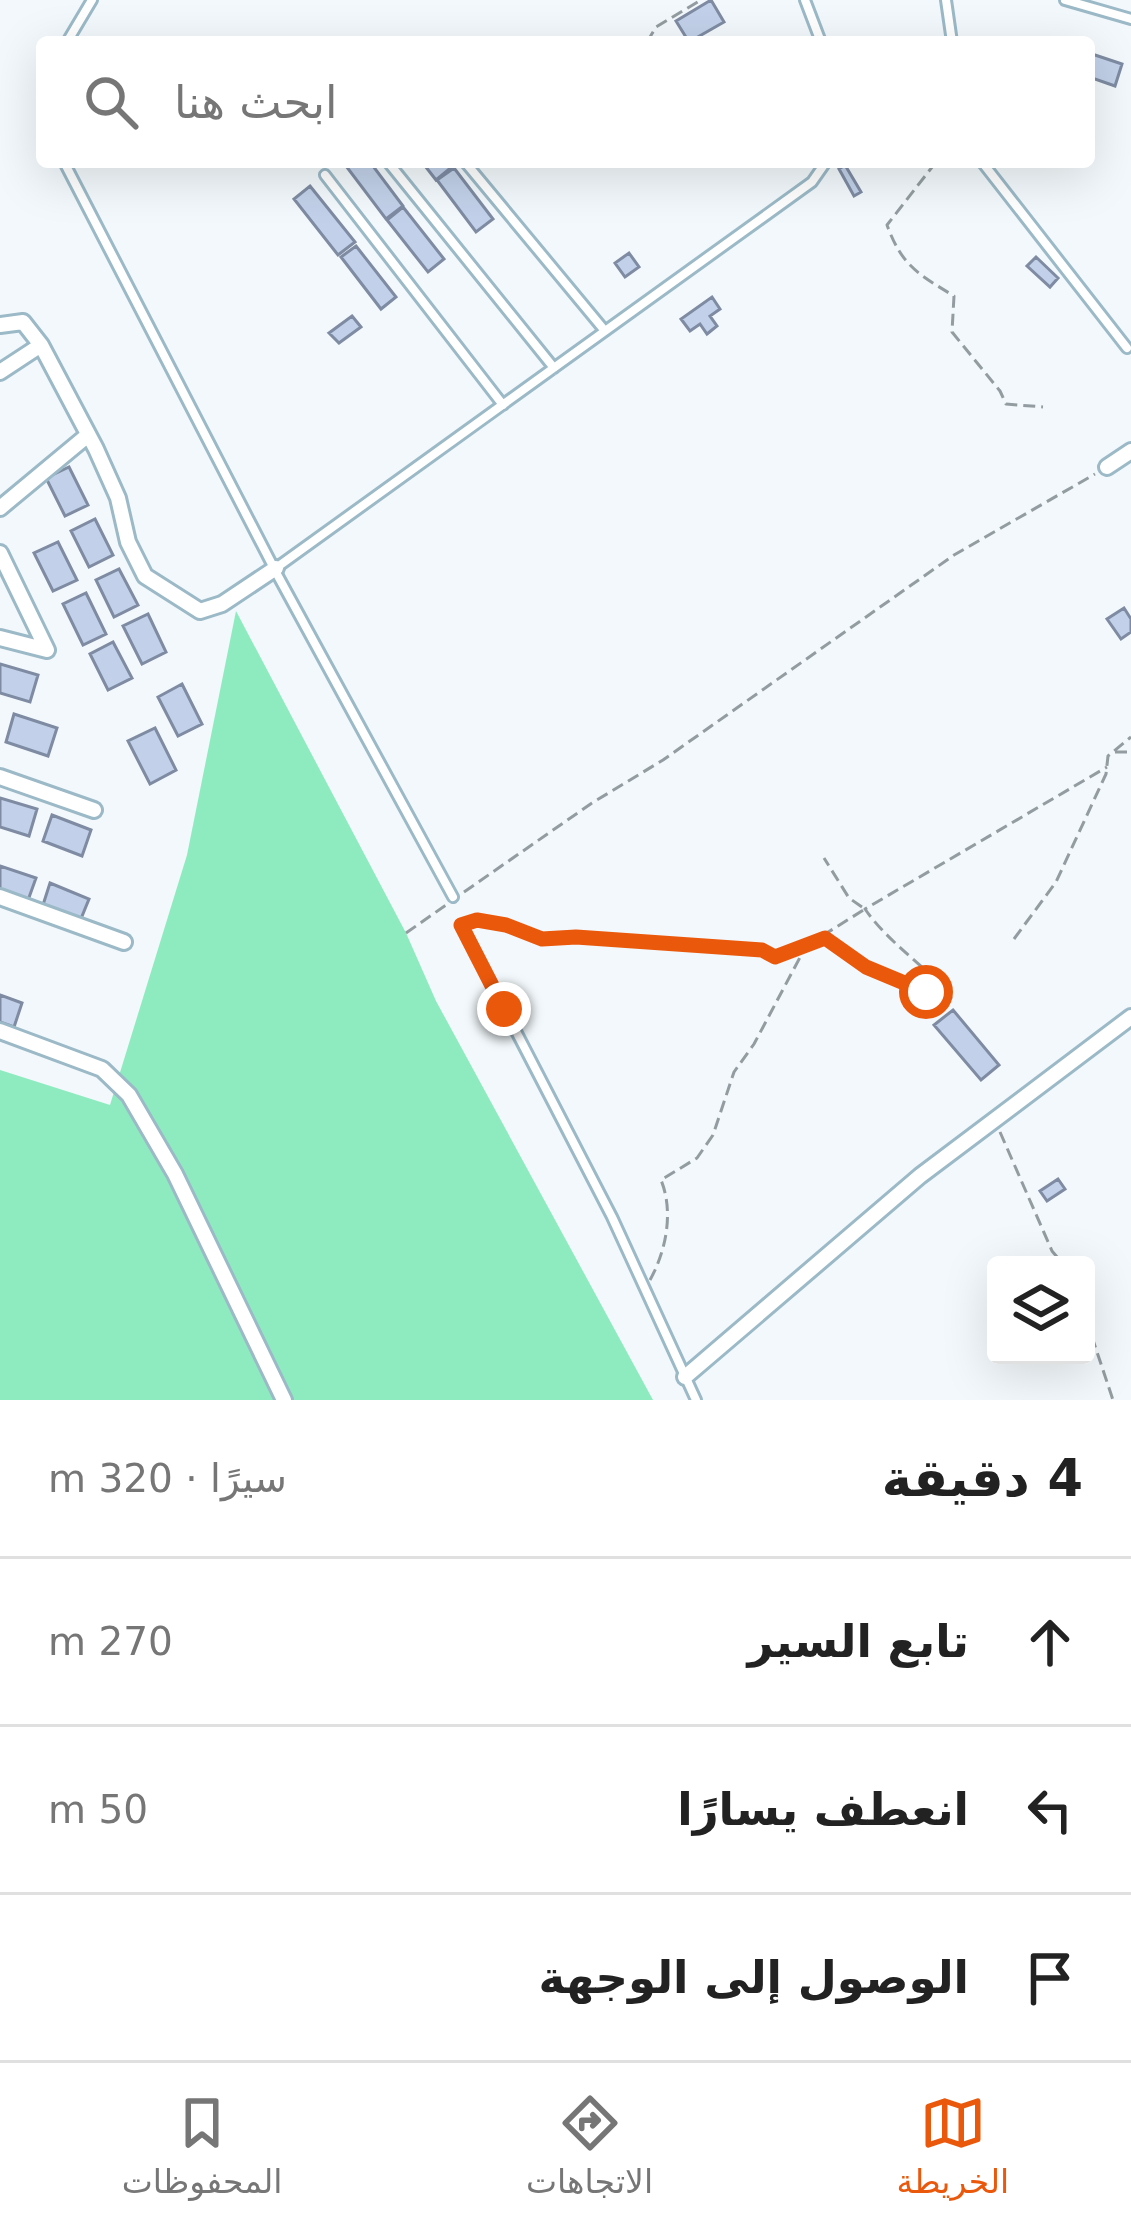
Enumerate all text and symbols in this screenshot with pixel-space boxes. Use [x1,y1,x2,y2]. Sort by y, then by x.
search box [36,36,1095,168]
icon: search [78,69,144,135]
text: ابحث هنا [174,76,338,129]
route start [899,965,953,1019]
route end [477,982,531,1036]
map controls [987,1256,1095,1364]
button: layers [987,1256,1095,1364]
text: 4 دقيقة [882,1449,1083,1508]
text: سيرًا · 320 m [48,1456,287,1501]
icon: ahead [1017,1609,1083,1675]
text: تابع السير [747,1615,969,1668]
text: 270 m [48,1619,173,1664]
icon: left [1017,1777,1083,1843]
text: انعطف يسارًا [677,1783,969,1836]
text: 50 m [48,1787,148,1832]
icon: arrive [1017,1945,1083,2011]
text: الوصول إلى الوجهة [539,1951,969,2004]
tab: المحفوظات [122,2090,283,2201]
tab: الاتجاهات [526,2090,653,2201]
tab: الخريطة [897,2090,1009,2201]

